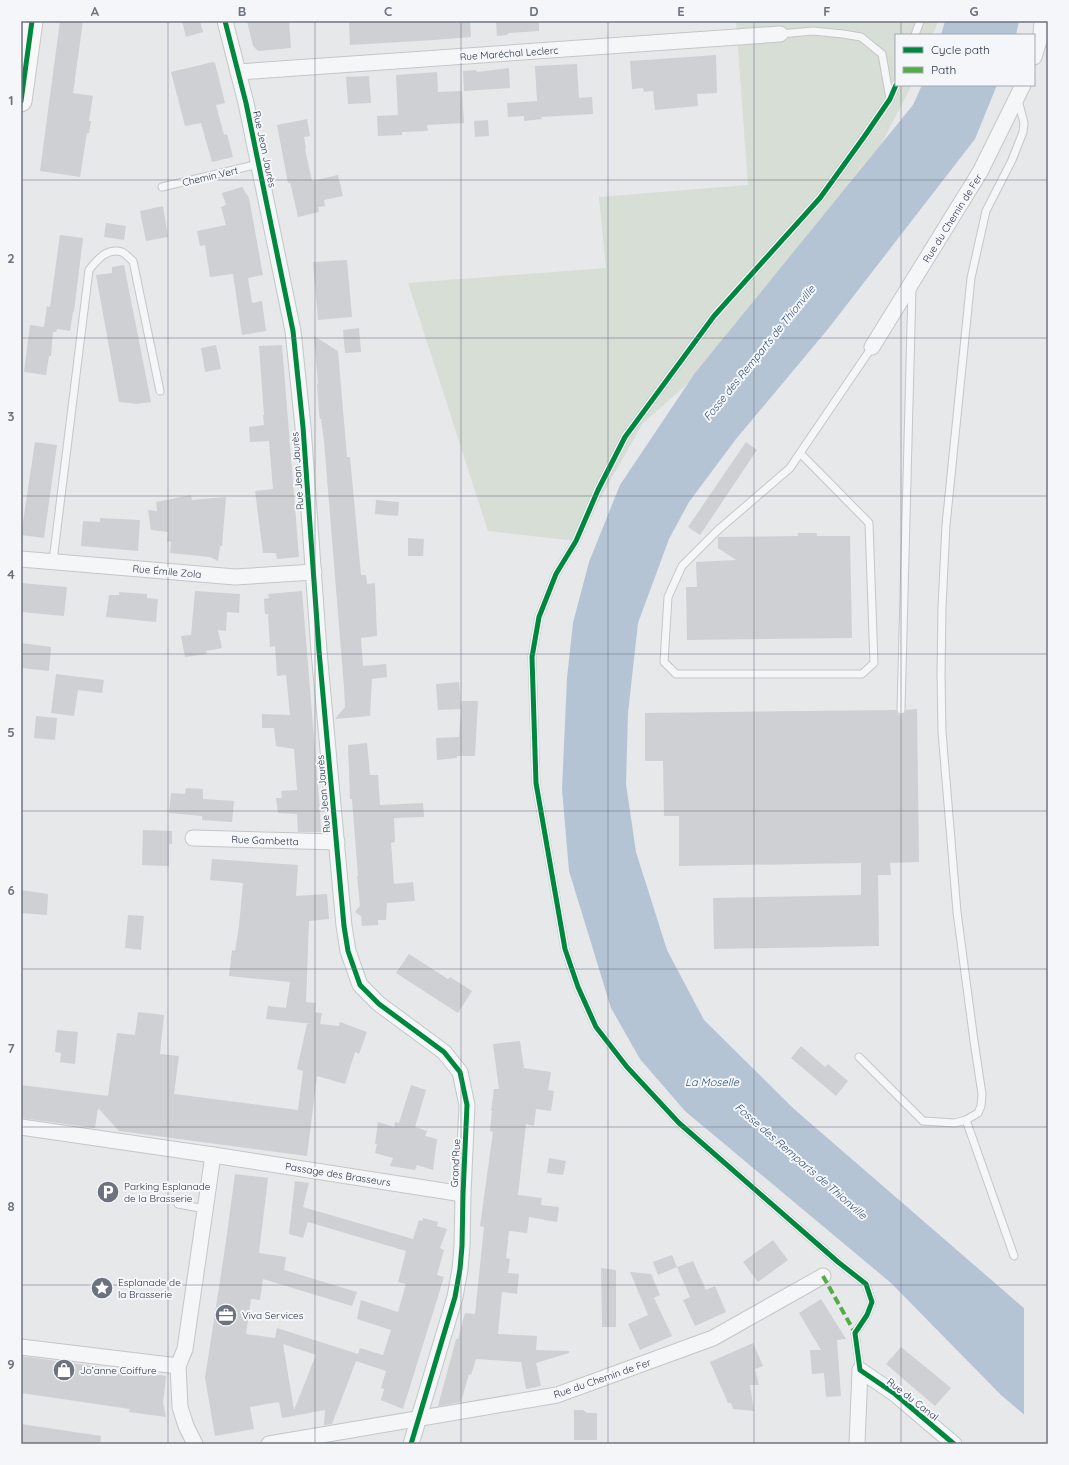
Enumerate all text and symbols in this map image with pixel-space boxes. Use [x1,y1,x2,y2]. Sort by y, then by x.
text: A [91,3,100,19]
text: B [238,3,246,19]
text: C [384,3,392,19]
text: D [529,3,539,19]
text: E [677,3,685,19]
text: F [823,3,831,19]
text: G [969,3,979,19]
legend [895,34,1035,86]
text: Cycle path [931,42,990,57]
street label: Rue Maréchal Leclerc [459,44,559,63]
text: Path [931,62,956,77]
text: 1 [8,92,14,108]
street label: Rue Jean Jaurès [250,110,279,189]
street label: Chemin Vert [181,164,240,189]
street label: Rue du Chemin de Fer [920,171,985,265]
text: 2 [7,250,15,266]
water label: Fosse des Remparts de Thionville [700,282,818,423]
text: 3 [8,408,15,424]
street label: Rue Jean Jaurès [288,431,307,510]
street label: Rue Émile Zola [132,562,202,581]
text: 4 [7,566,15,582]
text: 5 [7,724,15,740]
street label: Rue Jean Jaurès [314,754,333,833]
street label: Rue Gambetta [231,833,299,848]
text: 6 [7,882,15,898]
text: 7 [7,1040,15,1056]
water label: La Moselle [685,1075,740,1089]
water label: Fosse des Remparts de Thionville [732,1100,870,1223]
street label: Grand'Rue [448,1138,463,1188]
street label: Passage des Brasseurs [284,1160,392,1189]
parking icon: Parking Esplanade de la Brasserie [95,1179,121,1205]
place label: Parking Esplanade de la Brasserie [124,1180,211,1205]
text: 8 [7,1198,15,1214]
place icon: Esplanade de la Brasserie [89,1275,115,1301]
place label: Esplanade de la Brasserie [118,1276,181,1301]
office icon: Viva Services [213,1302,239,1328]
place label: Viva Services [242,1309,304,1322]
text: 9 [7,1356,15,1372]
street label: Rue du Chemin de Fer [552,1356,653,1401]
shop icon: Jo’anne Coiffure [51,1357,77,1383]
place label: Jo’anne Coiffure [80,1364,157,1377]
street label: Rue du Canal [884,1375,941,1424]

